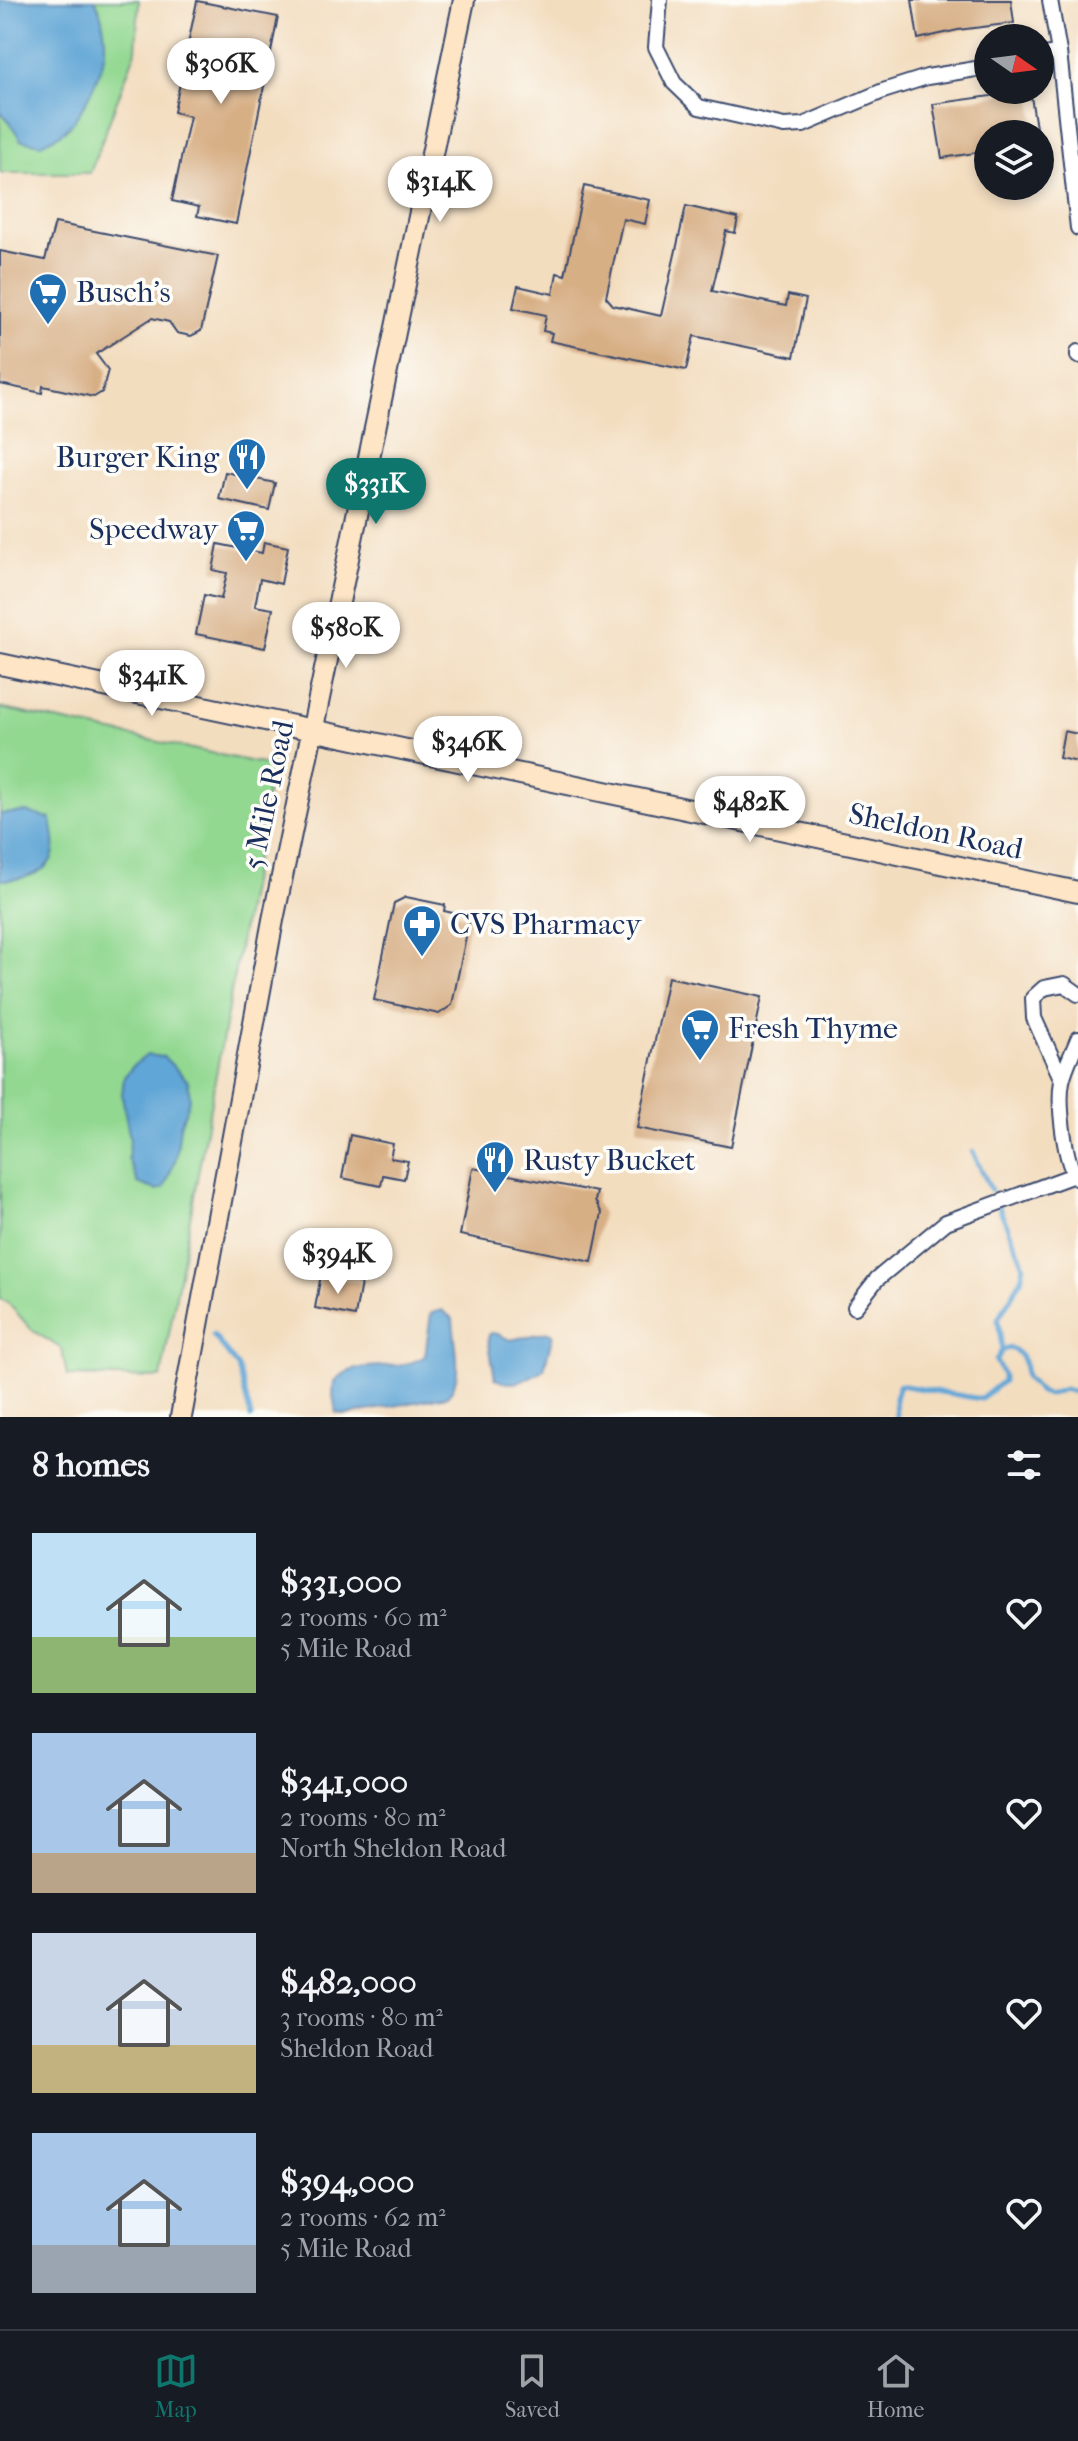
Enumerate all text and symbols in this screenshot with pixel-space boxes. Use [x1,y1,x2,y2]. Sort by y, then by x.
north arrow [974,24,1054,104]
map controls [974,24,1054,200]
pin: $306K [165,38,277,106]
text: $306K [185,48,257,79]
button: layers [974,120,1054,200]
pin: $314K [384,156,496,224]
text: $314K [406,166,474,197]
supermarket icon: Busch's [27,271,69,326]
place label: Busch's [76,275,171,310]
restaurant icon: Burger King [226,436,268,491]
place label: Burger King [56,440,220,475]
pin: $331K [320,458,432,526]
text: $331K [344,468,408,499]
supermarket icon: Speedway [225,508,267,563]
place label: Speedway [89,512,219,547]
pin: $580K [290,602,402,670]
text: $580K [310,612,382,643]
pin: $341K [96,650,208,718]
text: $341K [118,660,186,691]
pin: $346K [412,716,524,784]
street label: 5 Mile Road [236,717,302,873]
text: $346K [431,726,505,757]
pin: $482K [694,776,806,844]
text: $482K [713,786,788,817]
street label: Sheldon Road [846,796,1027,867]
pharmacy icon: CVS Pharmacy [401,903,443,958]
place label: CVS Pharmacy [450,907,642,942]
supermarket icon: Fresh Thyme [679,1007,721,1062]
place label: Fresh Thyme [728,1011,898,1046]
restaurant icon: Rusty Bucket [474,1139,516,1194]
place label: Rusty Bucket [523,1143,696,1178]
pin: $394K [282,1228,394,1296]
text: $394K [302,1238,374,1269]
icon: filters [1002,1443,1046,1487]
text: 8 homes [32,1445,150,1485]
text: $331,000 [280,1562,402,1602]
icon: home [96,1565,192,1661]
icon: heart [1002,1591,1046,1635]
text: 2 rooms · 60 m² [280,1602,447,1633]
text: 5 Mile Road [280,1633,412,1664]
text: $341,000 [280,1762,408,1802]
icon: home [96,1765,192,1861]
icon: heart [1002,1791,1046,1835]
text: 2 rooms · 80 m² [280,1802,446,1833]
text: North Sheldon Road [280,1833,506,1864]
text: $482,000 [280,1962,417,2002]
icon: home [96,1965,192,2061]
icon: heart [1002,1991,1046,2035]
text: 3 rooms · 80 m² [280,2002,443,2033]
text: Sheldon Road [280,2033,433,2064]
text: $394,000 [280,2162,414,2202]
icon: home [96,2165,192,2261]
icon: heart [1002,2191,1046,2235]
text: 2 rooms · 62 m² [280,2202,446,2233]
text: 5 Mile Road [280,2233,412,2264]
tab: Map [154,2349,198,2423]
tab: Saved [505,2349,560,2423]
tab: Home [867,2349,924,2423]

